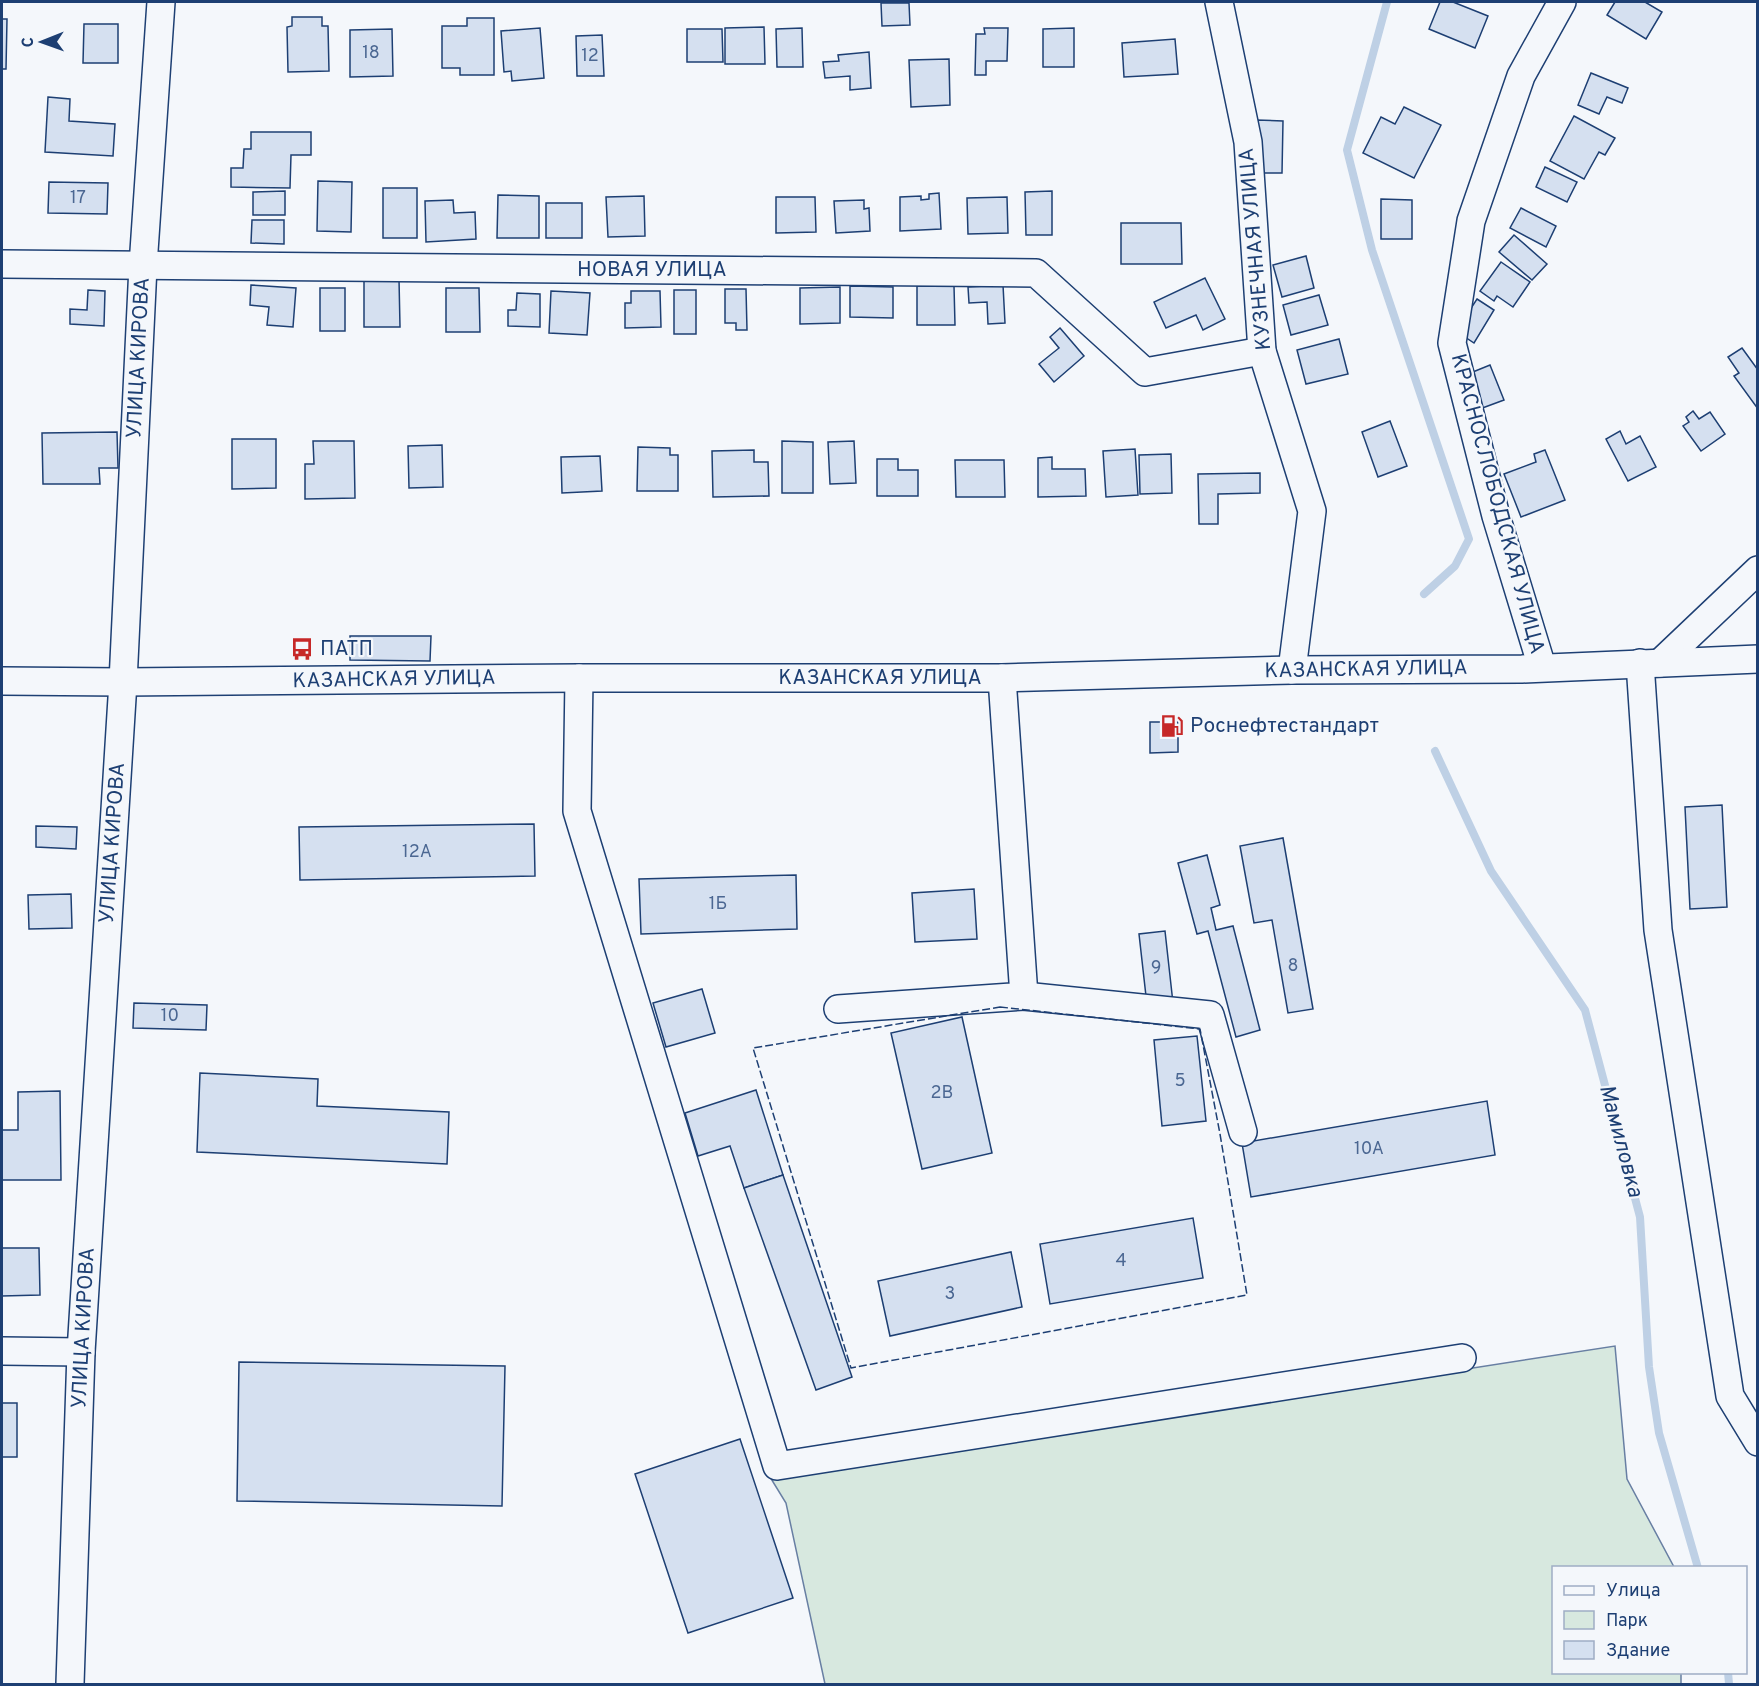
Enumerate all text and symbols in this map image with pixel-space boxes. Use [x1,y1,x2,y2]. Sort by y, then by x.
north arrow [12,12,72,72]
text: С [19,37,39,48]
house number: 18 [362,42,380,65]
house number: 12 [581,45,599,68]
street label: КУЗНЕЧНАЯ УЛИЦА [1234,147,1278,351]
house number: 17 [70,187,86,210]
street label: НОВАЯ УЛИЦА [577,257,727,284]
street label: УЛИЦА КИРОВА [121,277,157,439]
street label: КРАСНОСЛОБОДСКАЯ УЛИЦА [1444,351,1550,657]
bus stop icon: ПАТП [289,636,315,662]
place label: ПАТП [320,636,373,663]
street label: КАЗАНСКАЯ УЛИЦА [1264,655,1468,685]
street label: КАЗАНСКАЯ УЛИЦА [292,665,496,695]
street label: КАЗАНСКАЯ УЛИЦА [778,665,982,692]
fuel station icon: Роснефтестандарт [1159,713,1185,739]
place label: Роснефтестандарт [1190,713,1379,740]
street label: УЛИЦА КИРОВА [94,762,132,924]
house number: 12А [402,841,432,864]
house number: 1Б [709,893,727,916]
house number: 8 [1288,955,1299,978]
house number: 9 [1151,957,1161,980]
house number: 10 [161,1005,179,1028]
house number: 5 [1174,1070,1186,1093]
house number: 2В [931,1082,953,1105]
water label: Мамиловка [1592,1082,1648,1201]
house number: 10А [1354,1138,1384,1161]
street label: УЛИЦА КИРОВА [66,1247,102,1409]
house number: 4 [1115,1250,1127,1273]
house number: 3 [945,1283,955,1306]
legend [1552,1566,1747,1674]
text: Улица [1606,1580,1660,1603]
text: Парк [1606,1610,1648,1633]
text: Здание [1606,1640,1670,1663]

